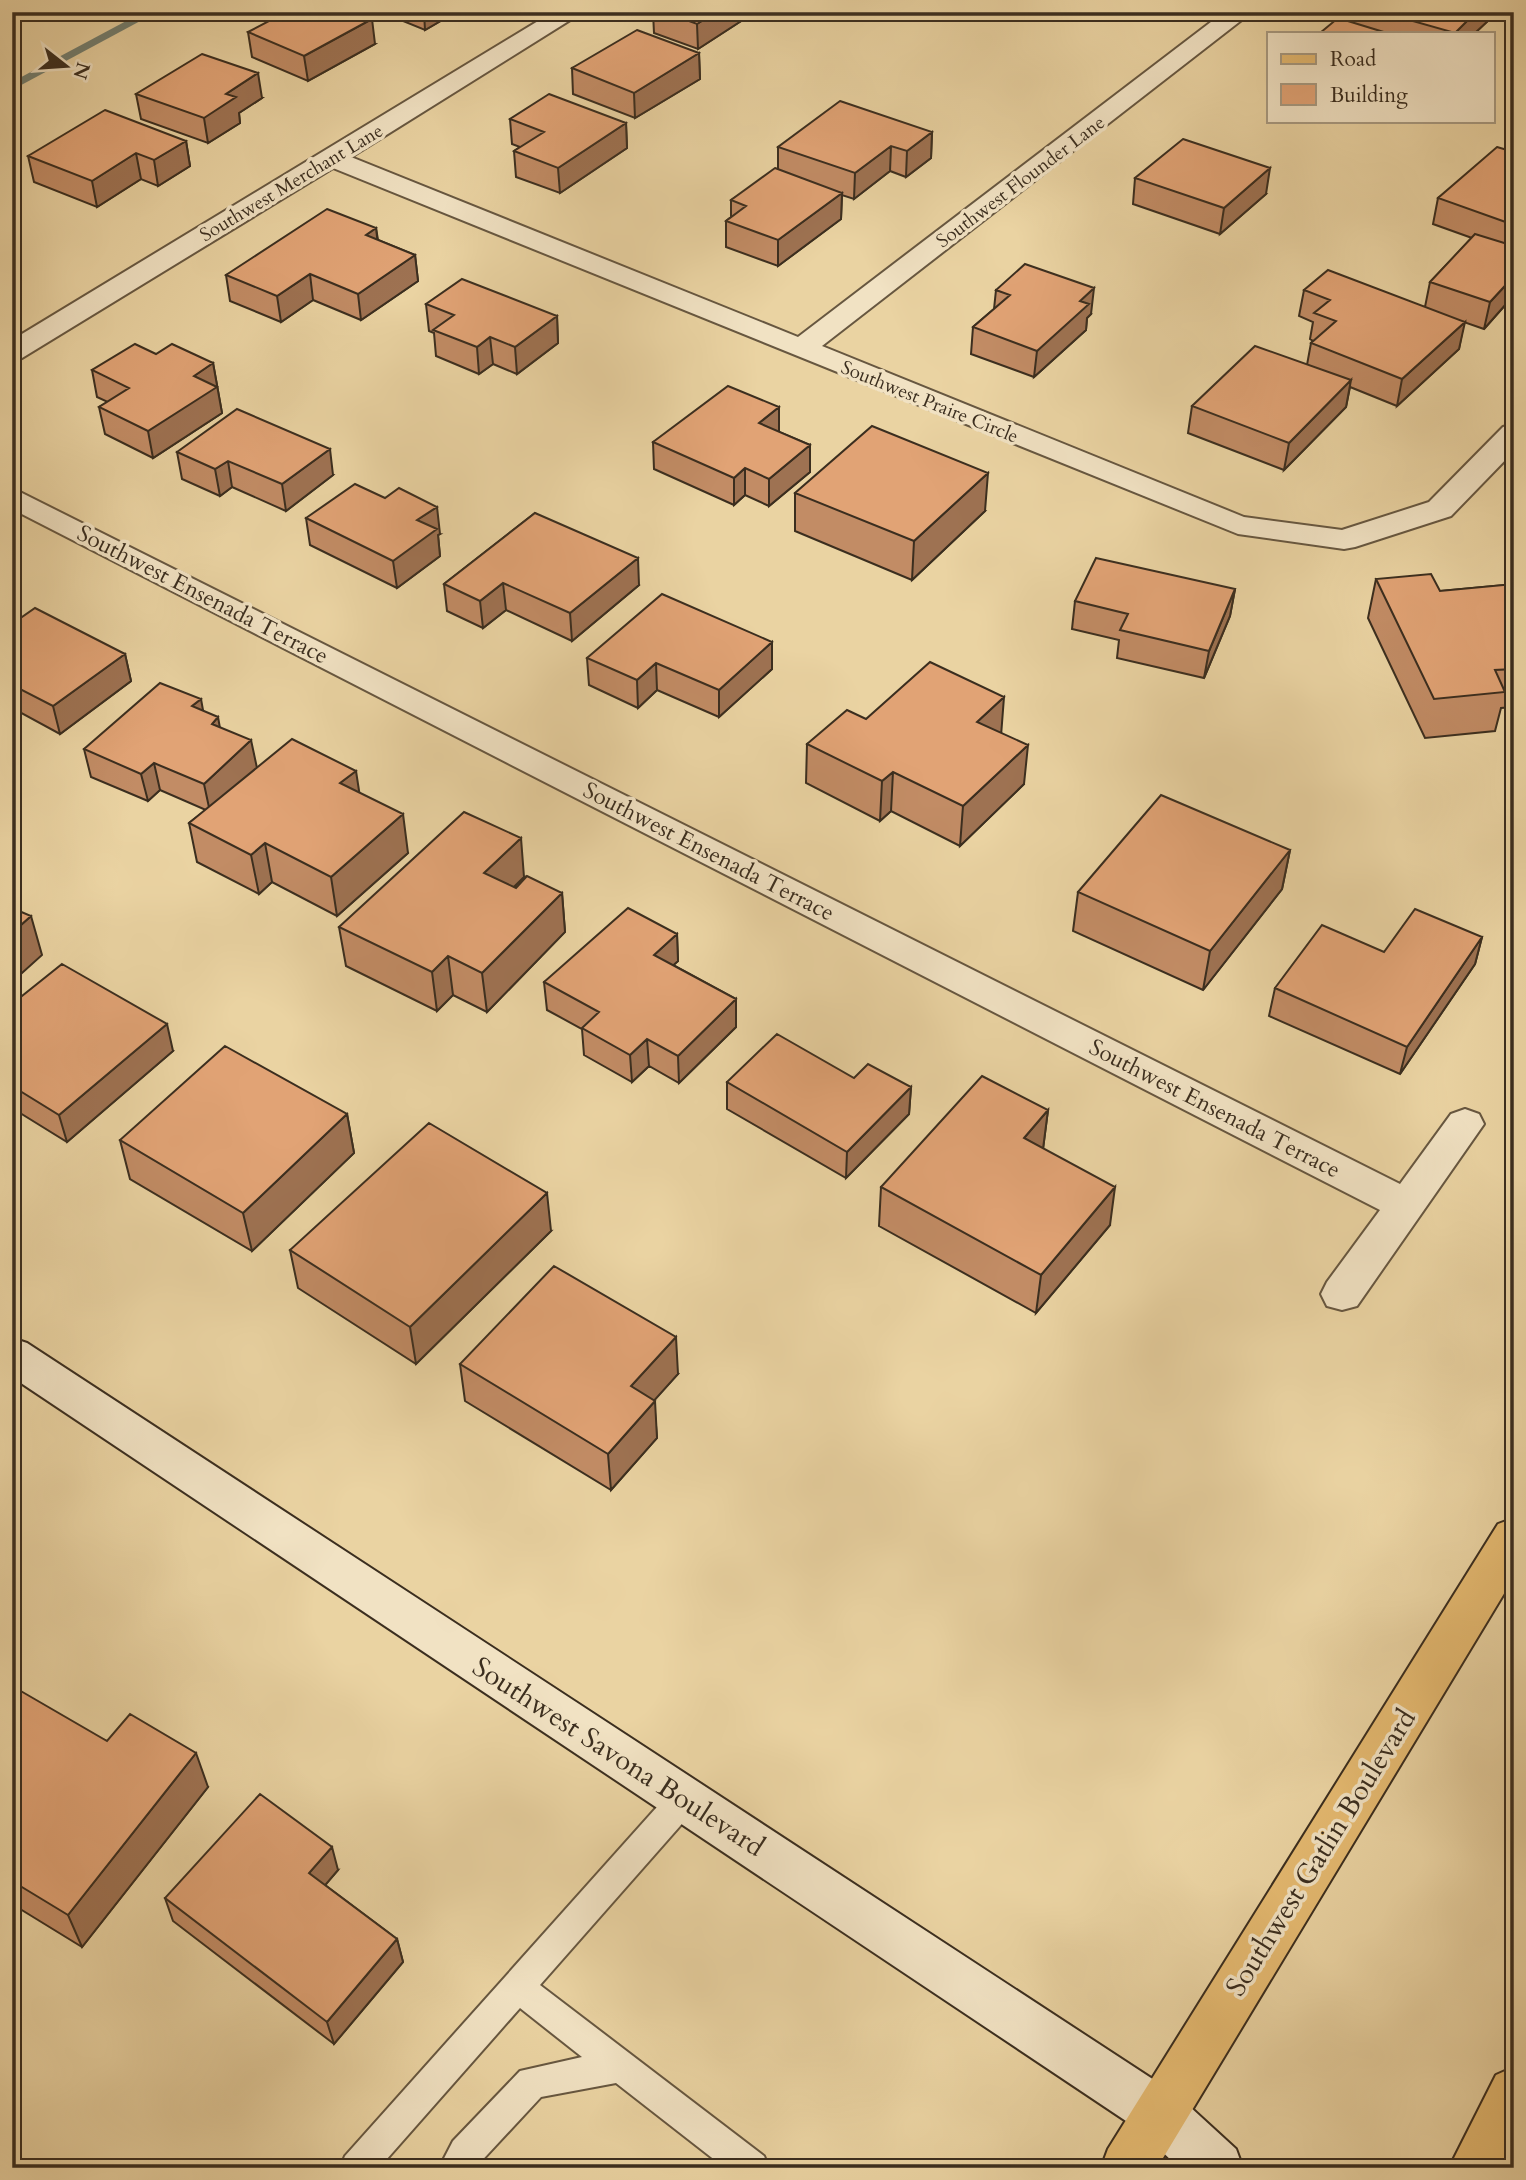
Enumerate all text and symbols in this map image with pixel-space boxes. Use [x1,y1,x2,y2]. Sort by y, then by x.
north arrow [32,32,102,102]
legend [1267,32,1494,122]
text: Road [1330,45,1376,74]
text: N [66,59,96,83]
text: Building [1330,81,1408,110]
street label: Southwest Flounder Lane [931,110,1110,254]
street label: Southwest Merchant Lane [195,118,388,248]
street label: Southwest Praire Circle [837,354,1022,449]
street label: Southwest Ensenada Terrace [72,517,334,671]
street label: Southwest Ensenada Terrace [578,774,840,928]
street label: Southwest Ensenada Terrace [1084,1031,1346,1185]
street label: Southwest Savona Boulevard [465,1648,772,1866]
street label: Southwest Gatlin Boulevard [1217,1702,1425,2003]

